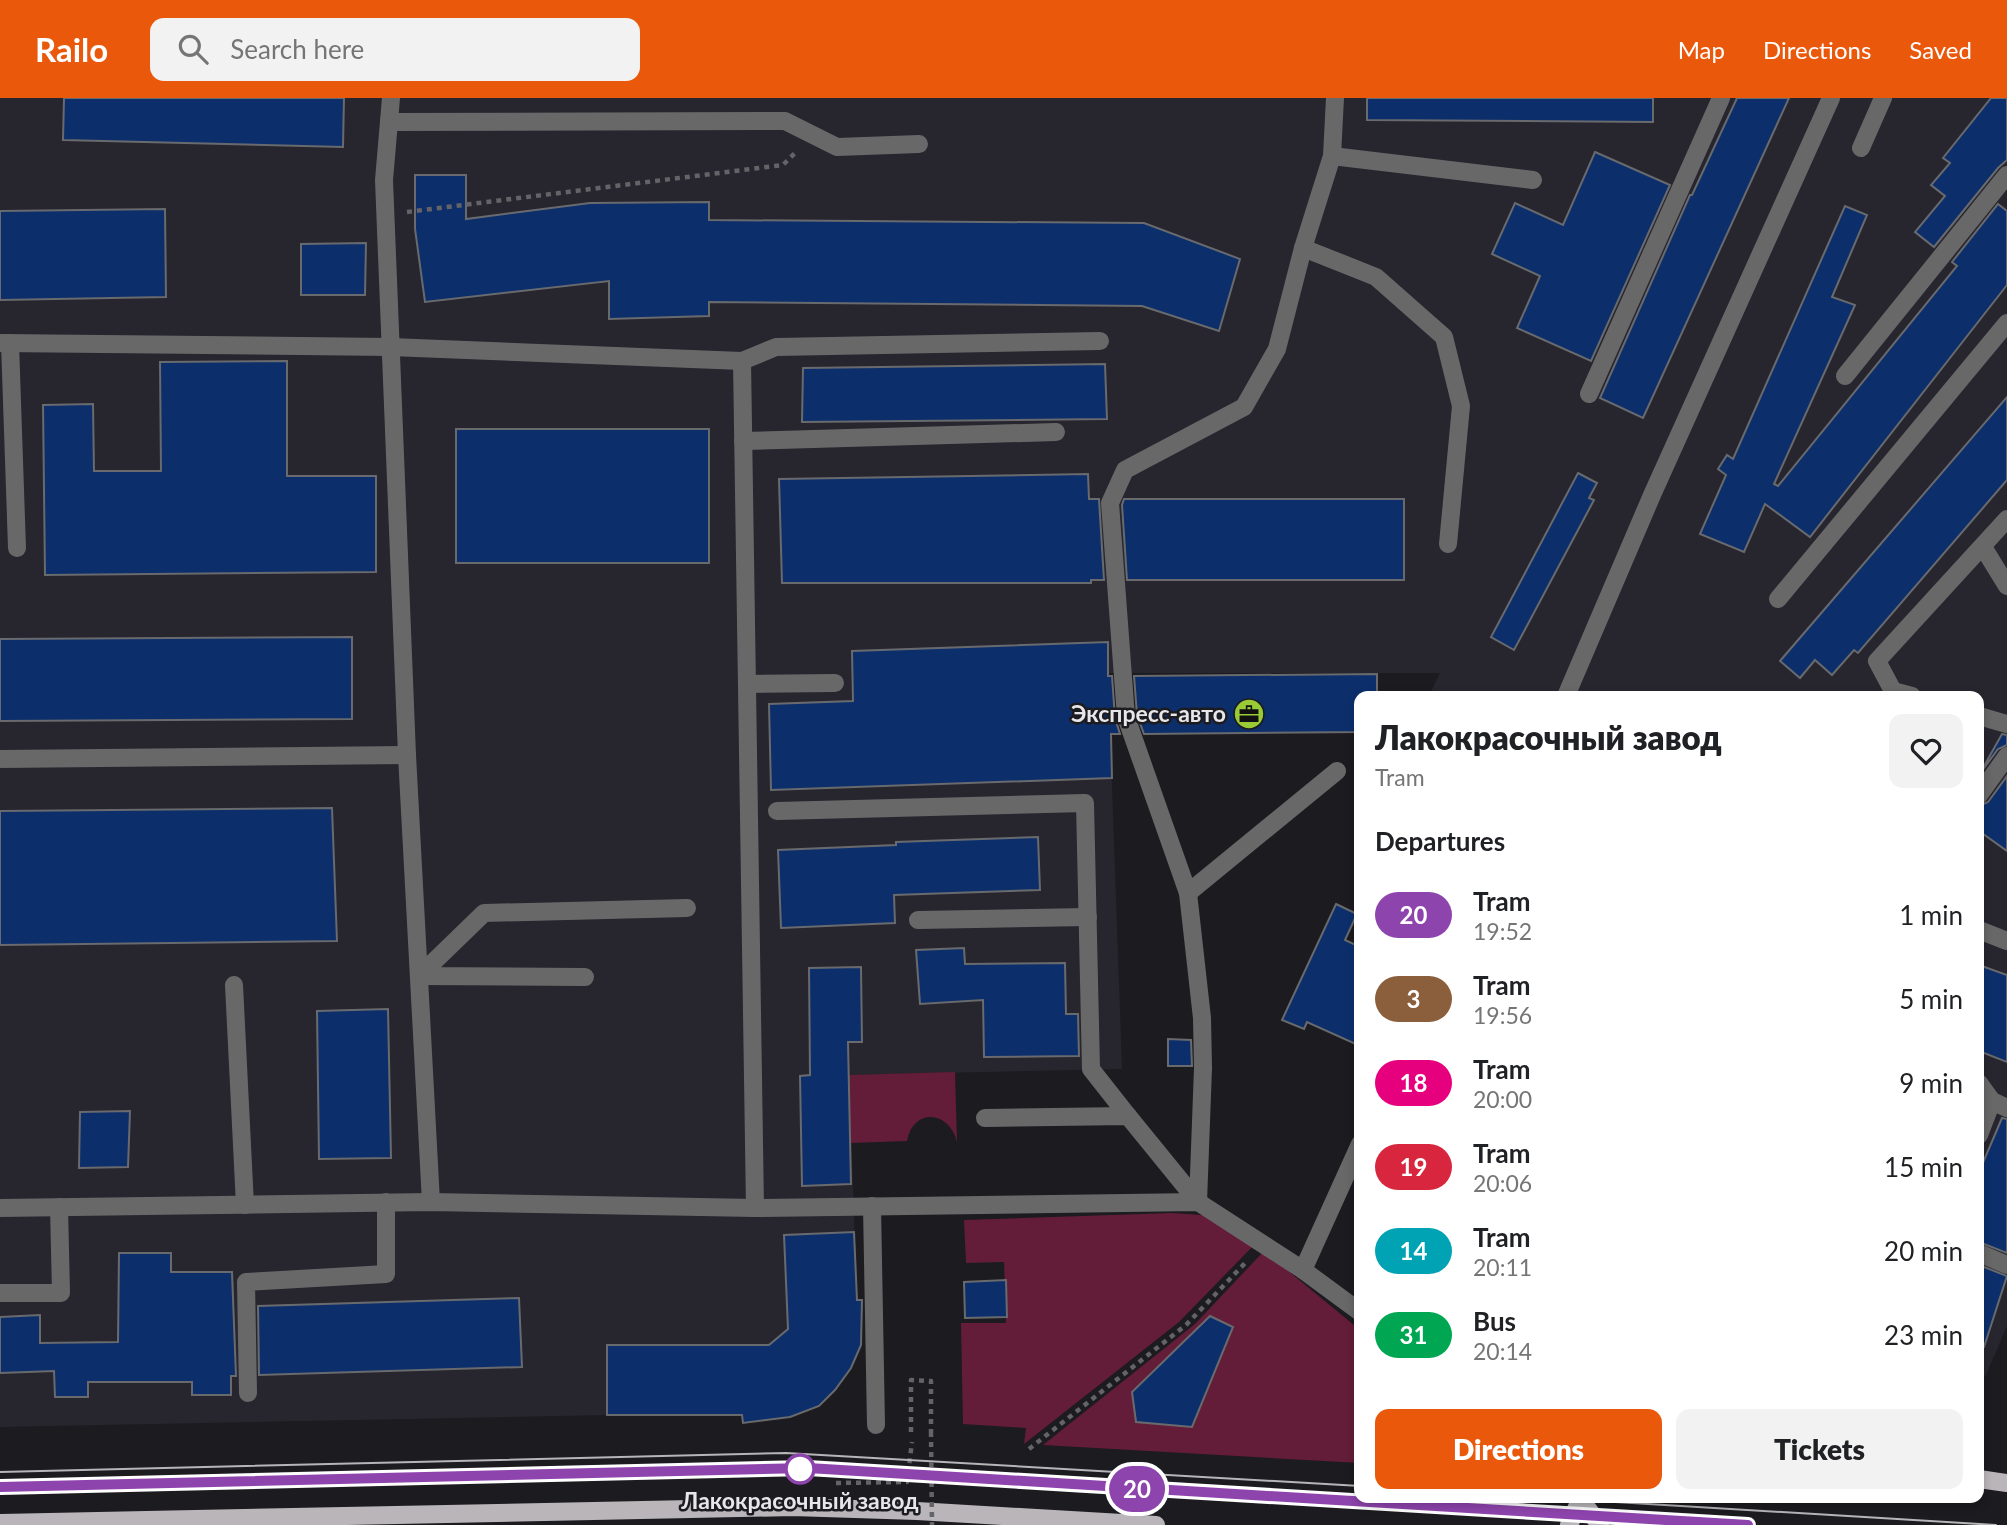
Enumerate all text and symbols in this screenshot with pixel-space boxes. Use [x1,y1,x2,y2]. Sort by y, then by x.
search box [150,18,640,81]
text: Railo [35,29,108,69]
icon: search [174,30,212,68]
text: Search here [230,33,364,65]
text: Map [1678,35,1725,64]
text: Directions [1763,35,1871,64]
text: Saved [1909,35,1972,64]
office icon: Экспресс-авто [1232,697,1266,731]
place label: Экспресс-авто [1071,699,1226,727]
button: heart [1889,714,1963,788]
text: Лакокрасочный завод [1375,717,1722,757]
text: Tram [1375,763,1425,791]
text: Departures [1375,825,1505,857]
text: Tram [1473,885,1530,917]
text: 1 min [1899,899,1963,931]
text: 20 [1400,900,1427,929]
text: 19:52 [1473,917,1532,945]
text: Tram [1473,969,1530,1001]
text: 5 min [1899,983,1963,1015]
text: 3 [1407,984,1420,1013]
text: 19:56 [1473,1001,1532,1029]
text: Tram [1473,1053,1530,1085]
text: 9 min [1899,1067,1963,1099]
text: 18 [1400,1068,1427,1097]
text: 20:00 [1473,1085,1532,1113]
text: Tram [1473,1137,1530,1169]
text: 15 min [1884,1151,1963,1183]
text: 19 [1400,1152,1427,1181]
text: 20:06 [1473,1169,1532,1197]
text: Tram [1473,1221,1530,1253]
text: 20 min [1884,1235,1963,1267]
text: 14 [1400,1236,1427,1265]
text: 20:11 [1473,1253,1532,1281]
text: Bus [1473,1305,1516,1337]
text: 23 min [1884,1319,1963,1351]
text: 31 [1400,1320,1427,1349]
text: 20:14 [1473,1337,1532,1365]
button: Directions [1375,1409,1662,1489]
button: Tickets [1676,1409,1963,1489]
marker: Лакокрасочный завод [785,1454,815,1484]
line badge: 20 [1106,1466,1168,1512]
text: 20 [1123,1474,1151,1503]
place label: Лакокрасочный завод [680,1486,919,1514]

